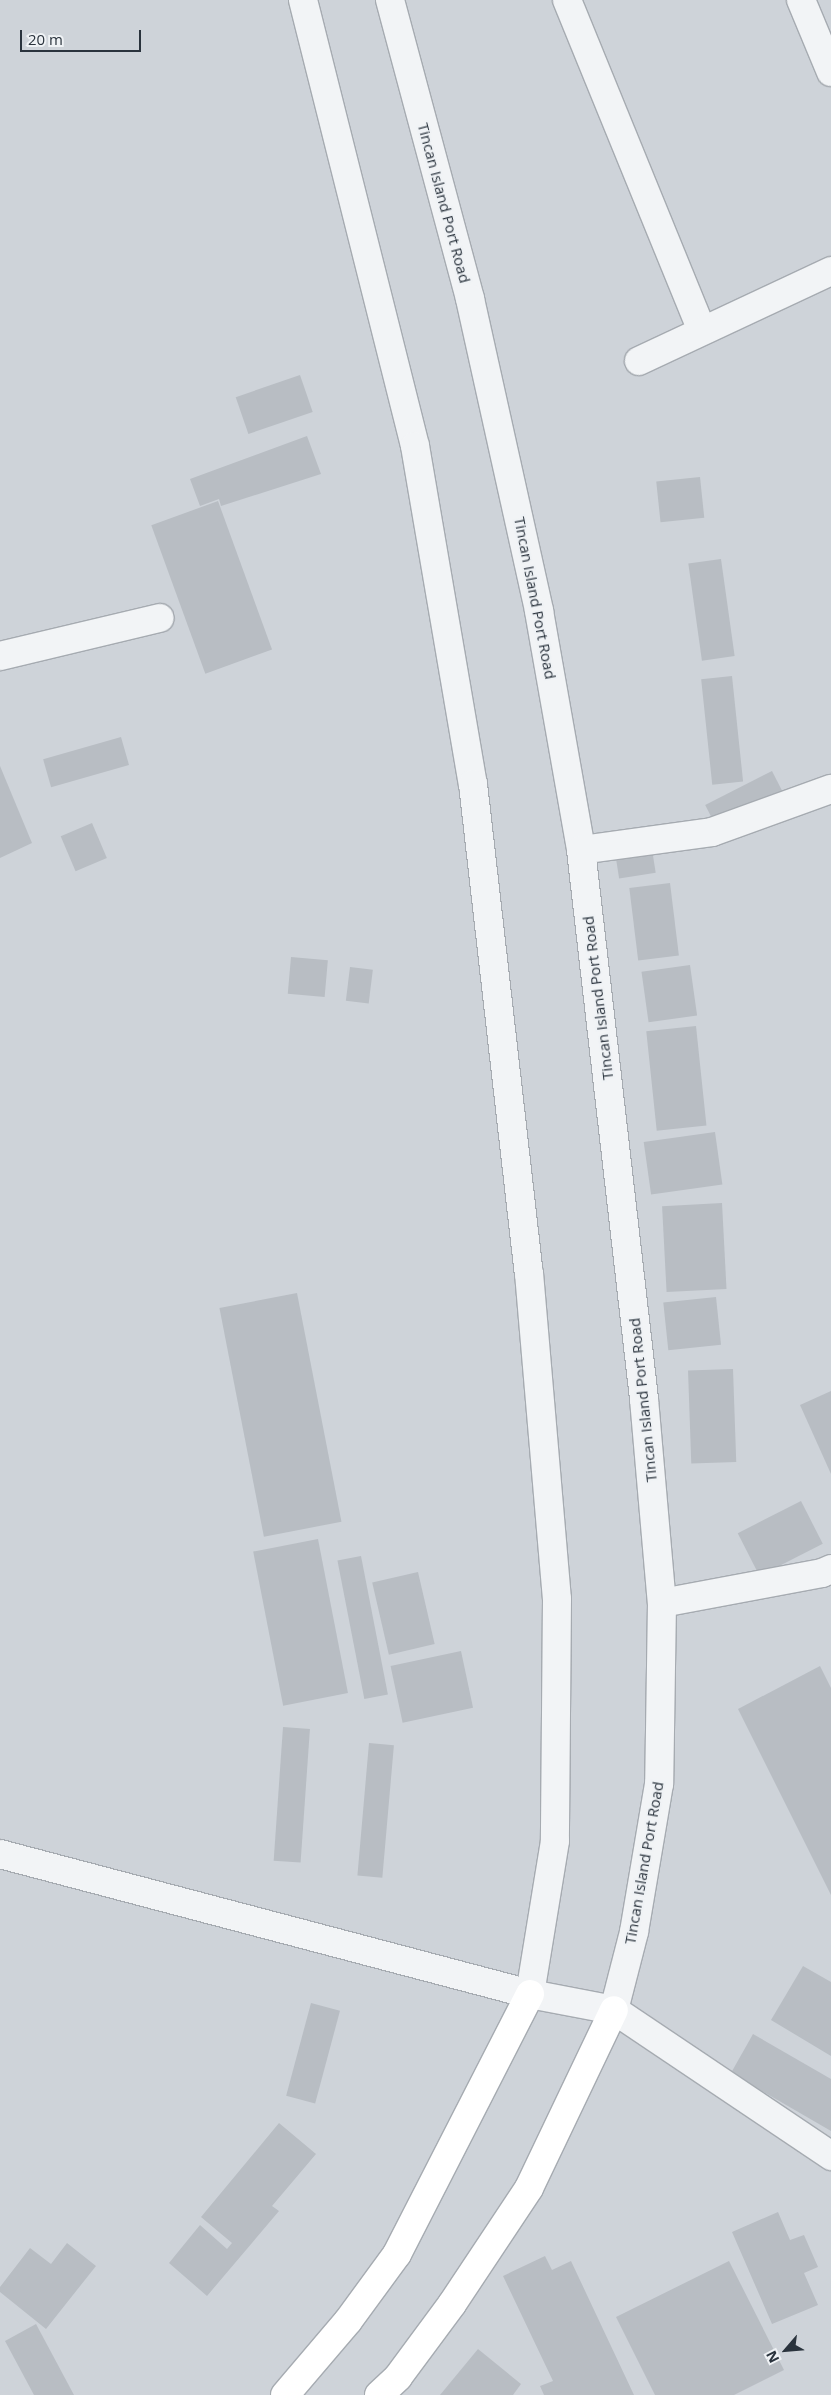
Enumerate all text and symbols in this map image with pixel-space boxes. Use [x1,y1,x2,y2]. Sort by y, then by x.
scale bar [22,20,144,52]
text: 20 m [28,29,63,49]
street label: Tincan Island Port Road [414,121,474,285]
street label: Tincan Island Port Road [510,515,560,681]
street label: Tincan Island Port Road [579,915,617,1081]
street label: Tincan Island Port Road [625,1317,661,1483]
street label: Tincan Island Port Road [621,1780,667,1946]
north arrow [761,2325,811,2375]
text: N [761,2348,783,2366]

